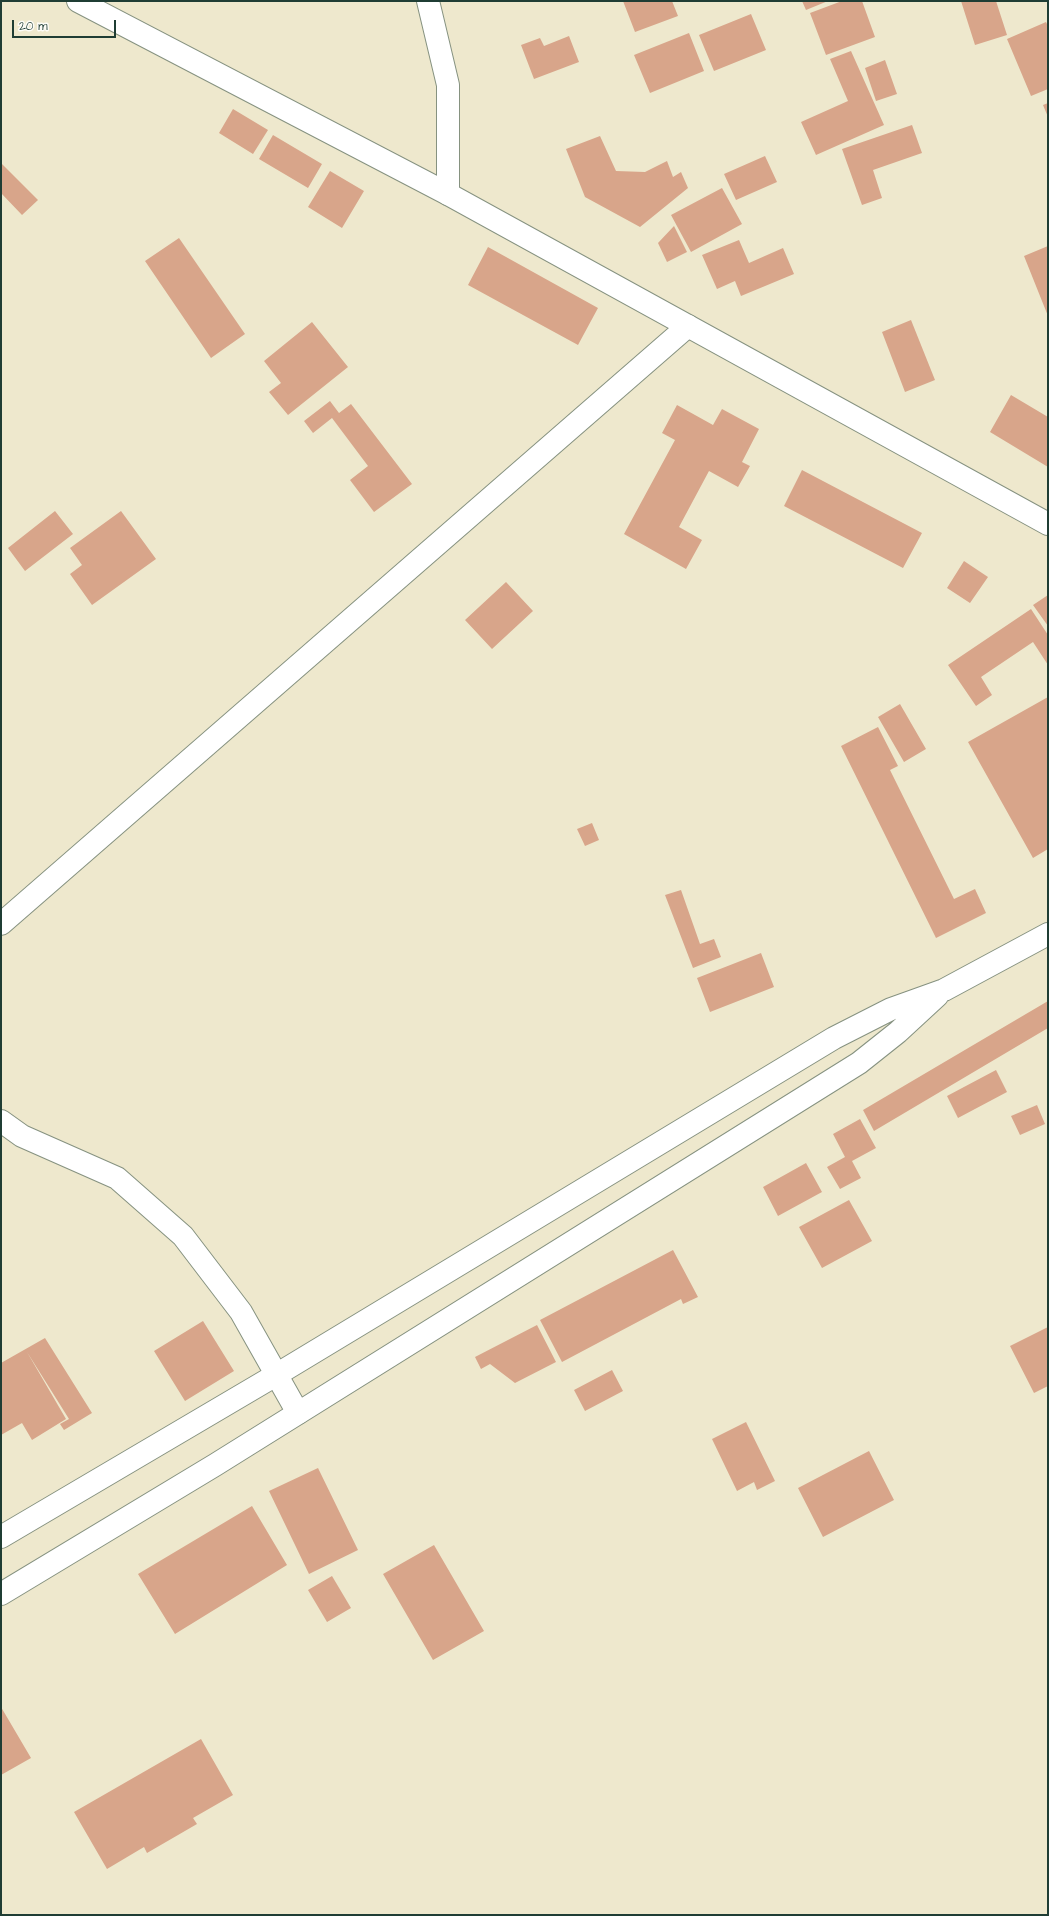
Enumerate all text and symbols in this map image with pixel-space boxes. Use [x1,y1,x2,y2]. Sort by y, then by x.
scale bar [14,12,118,38]
text: 20 m [19,18,48,35]

